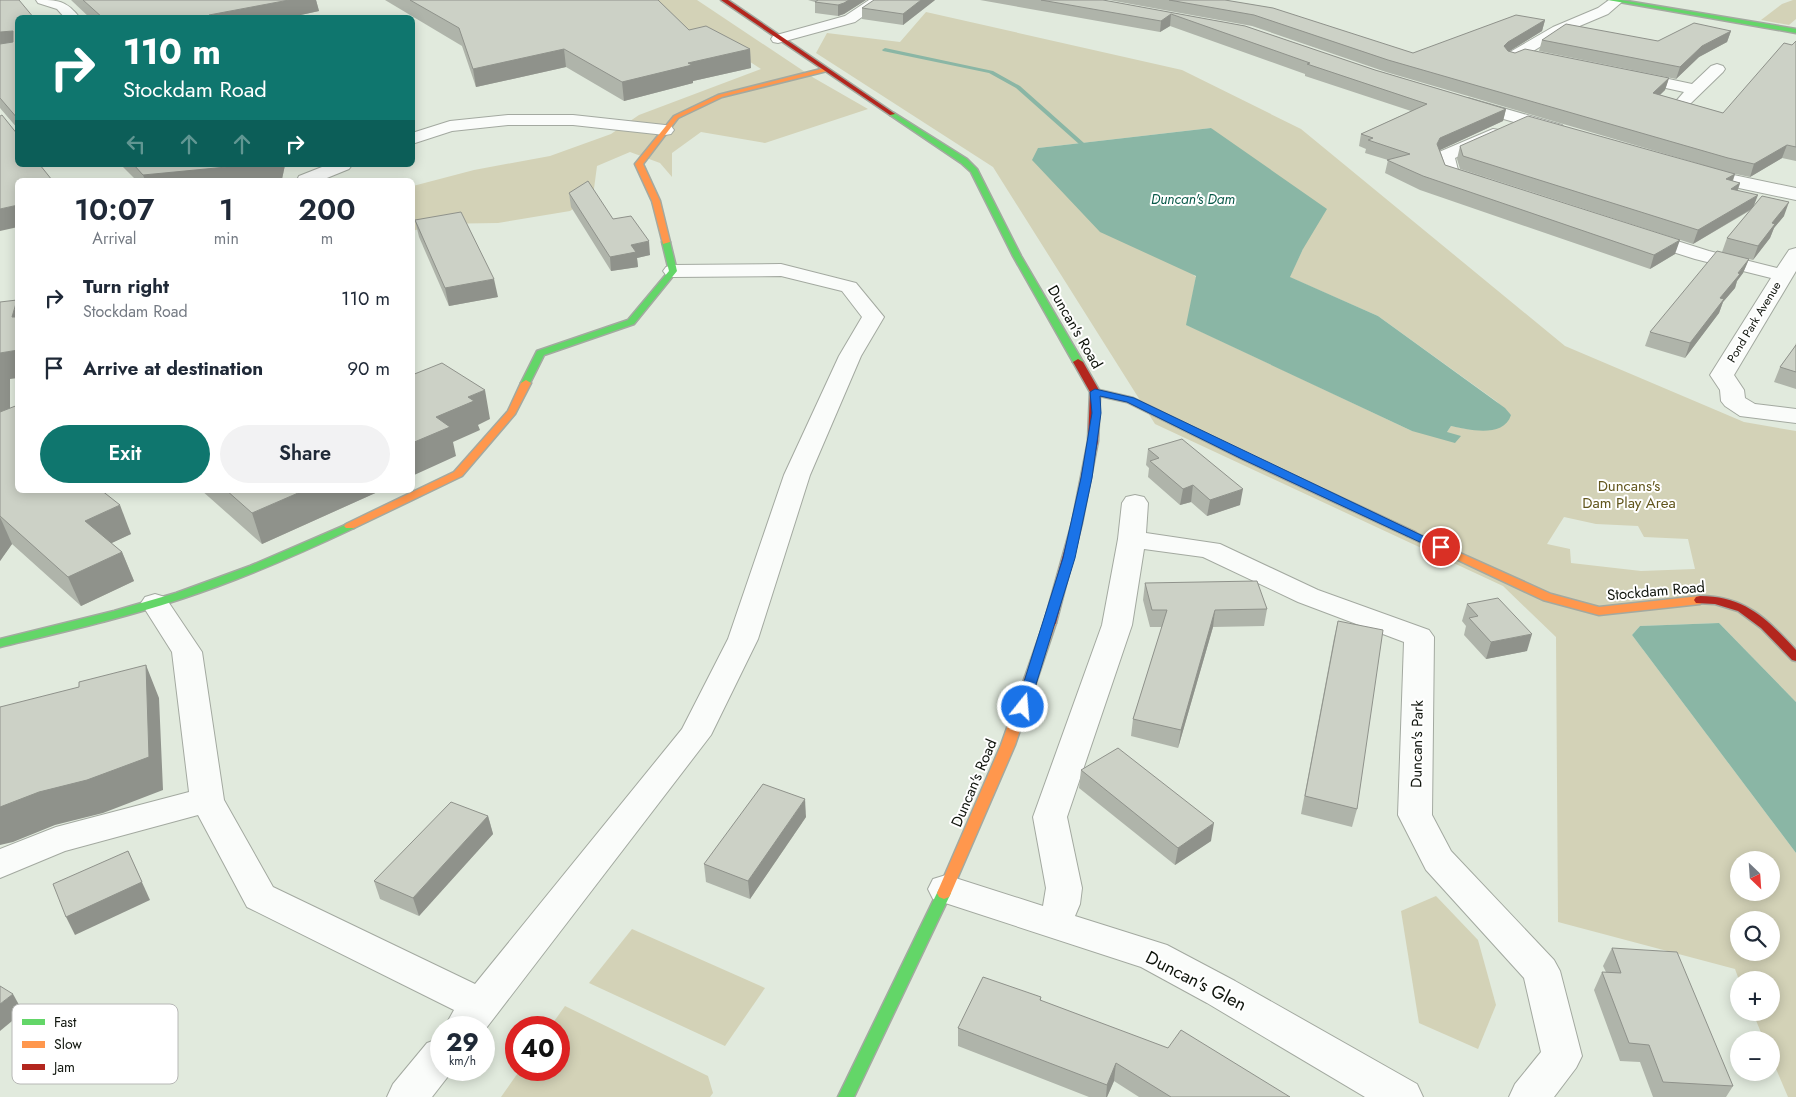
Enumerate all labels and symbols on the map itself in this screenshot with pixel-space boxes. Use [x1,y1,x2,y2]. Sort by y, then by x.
water label: Duncan's Dam [1151,189,1235,209]
street label: Pond Park Avenue [1723,278,1785,366]
street label: Duncan's Road [1042,281,1108,373]
park label: Duncans's Dam Play Area [1582,475,1676,514]
pin [1420,526,1462,568]
street label: Stockdam Road [1606,576,1706,606]
position arrow [996,680,1048,732]
street label: Duncan's Park [1405,700,1429,788]
street label: Duncan's Road [946,736,1002,830]
north arrow [1730,851,1780,901]
street label: Duncan's Glen [1141,944,1251,1018]
legend [12,1004,178,1084]
text: Fast [54,1012,77,1032]
speed limit sign: 40 [505,1016,570,1081]
text: Slow [54,1034,82,1054]
text: Jam [52,1057,75,1077]

